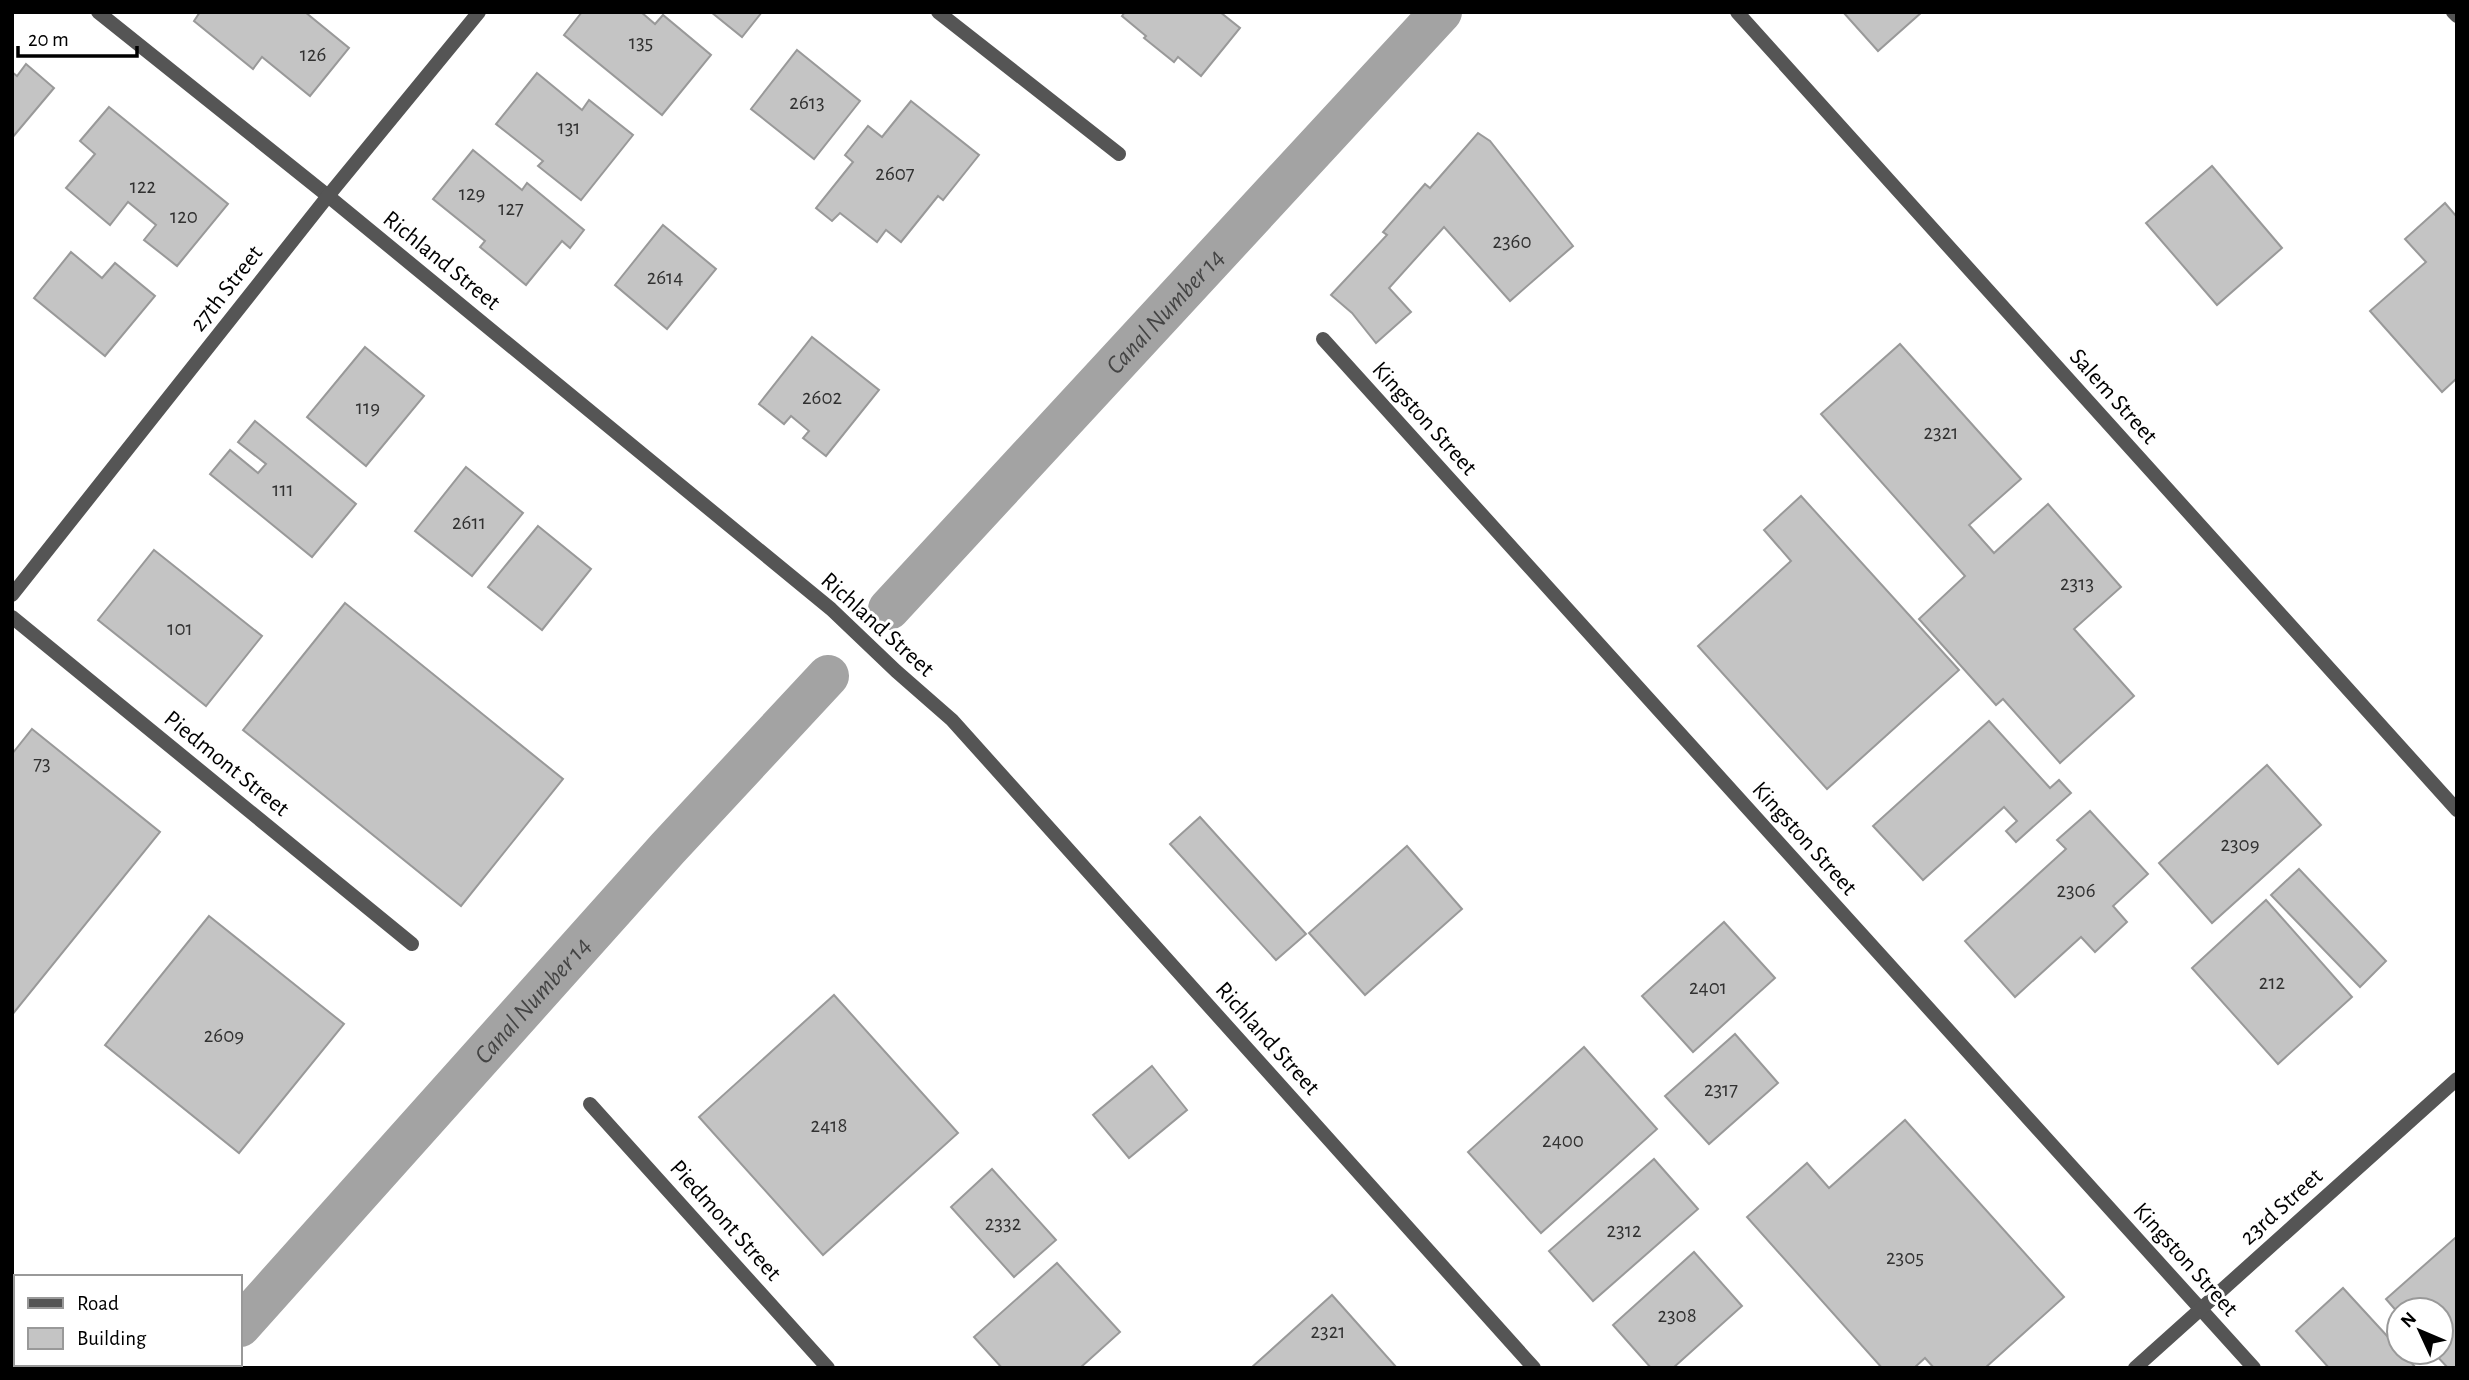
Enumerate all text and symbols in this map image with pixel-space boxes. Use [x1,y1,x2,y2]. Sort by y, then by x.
scale bar [18,14,136,58]
text: 20 m [28,29,69,50]
house number: 135 [629,32,653,53]
house number: 126 [300,44,326,65]
house number: 2613 [789,92,825,113]
house number: 131 [557,117,581,138]
house number: 2607 [875,163,915,184]
house number: 122 [130,176,156,197]
house number: 129 [459,183,485,204]
house number: 127 [498,198,524,219]
house number: 120 [170,206,198,227]
street label: Richland Street [378,206,505,315]
house number: 2360 [1492,231,1532,252]
street label: 27th Street [186,241,268,336]
water label: Canal Number 14 [1101,244,1229,379]
house number: 2614 [647,267,683,288]
street label: Salem Street [2065,345,2162,449]
street label: Kingston Street [1367,357,1481,480]
house number: 2602 [802,387,842,408]
house number: 119 [356,397,380,418]
house number: 2321 [1924,422,1959,443]
house number: 111 [272,479,294,500]
house number: 2611 [452,512,486,533]
street label: Richland Street [816,568,939,682]
house number: 2313 [2060,573,2094,594]
house number: 101 [167,618,193,639]
street label: Piedmont Street [159,706,294,821]
house number: 73 [33,753,51,774]
street label: Kingston Street [1747,777,1861,900]
house number: 2309 [2220,834,2260,855]
house number: 2306 [2056,880,2096,901]
water label: Canal Number 14 [470,932,596,1069]
house number: 212 [2259,972,2285,993]
house number: 2401 [1689,977,1727,998]
street label: Richland Street [1211,978,1324,1100]
house number: 2609 [204,1025,244,1046]
house number: 2317 [1704,1079,1738,1100]
house number: 2418 [811,1115,847,1136]
house number: 2400 [1542,1130,1584,1151]
street label: Piedmont Street [665,1156,786,1286]
street label: 23rd Street [2236,1164,2328,1250]
street label: Kingston Street [2128,1198,2242,1321]
house number: 2332 [985,1213,1021,1234]
house number: 2312 [1607,1220,1642,1241]
house number: 2305 [1886,1247,1924,1268]
legend [14,1275,242,1366]
text: Road [77,1293,119,1314]
north arrow [2385,1296,2455,1366]
house number: 2308 [1657,1305,1697,1326]
text: N [2397,1309,2420,1332]
house number: 2321 [1311,1321,1346,1342]
text: Building [77,1328,147,1349]

